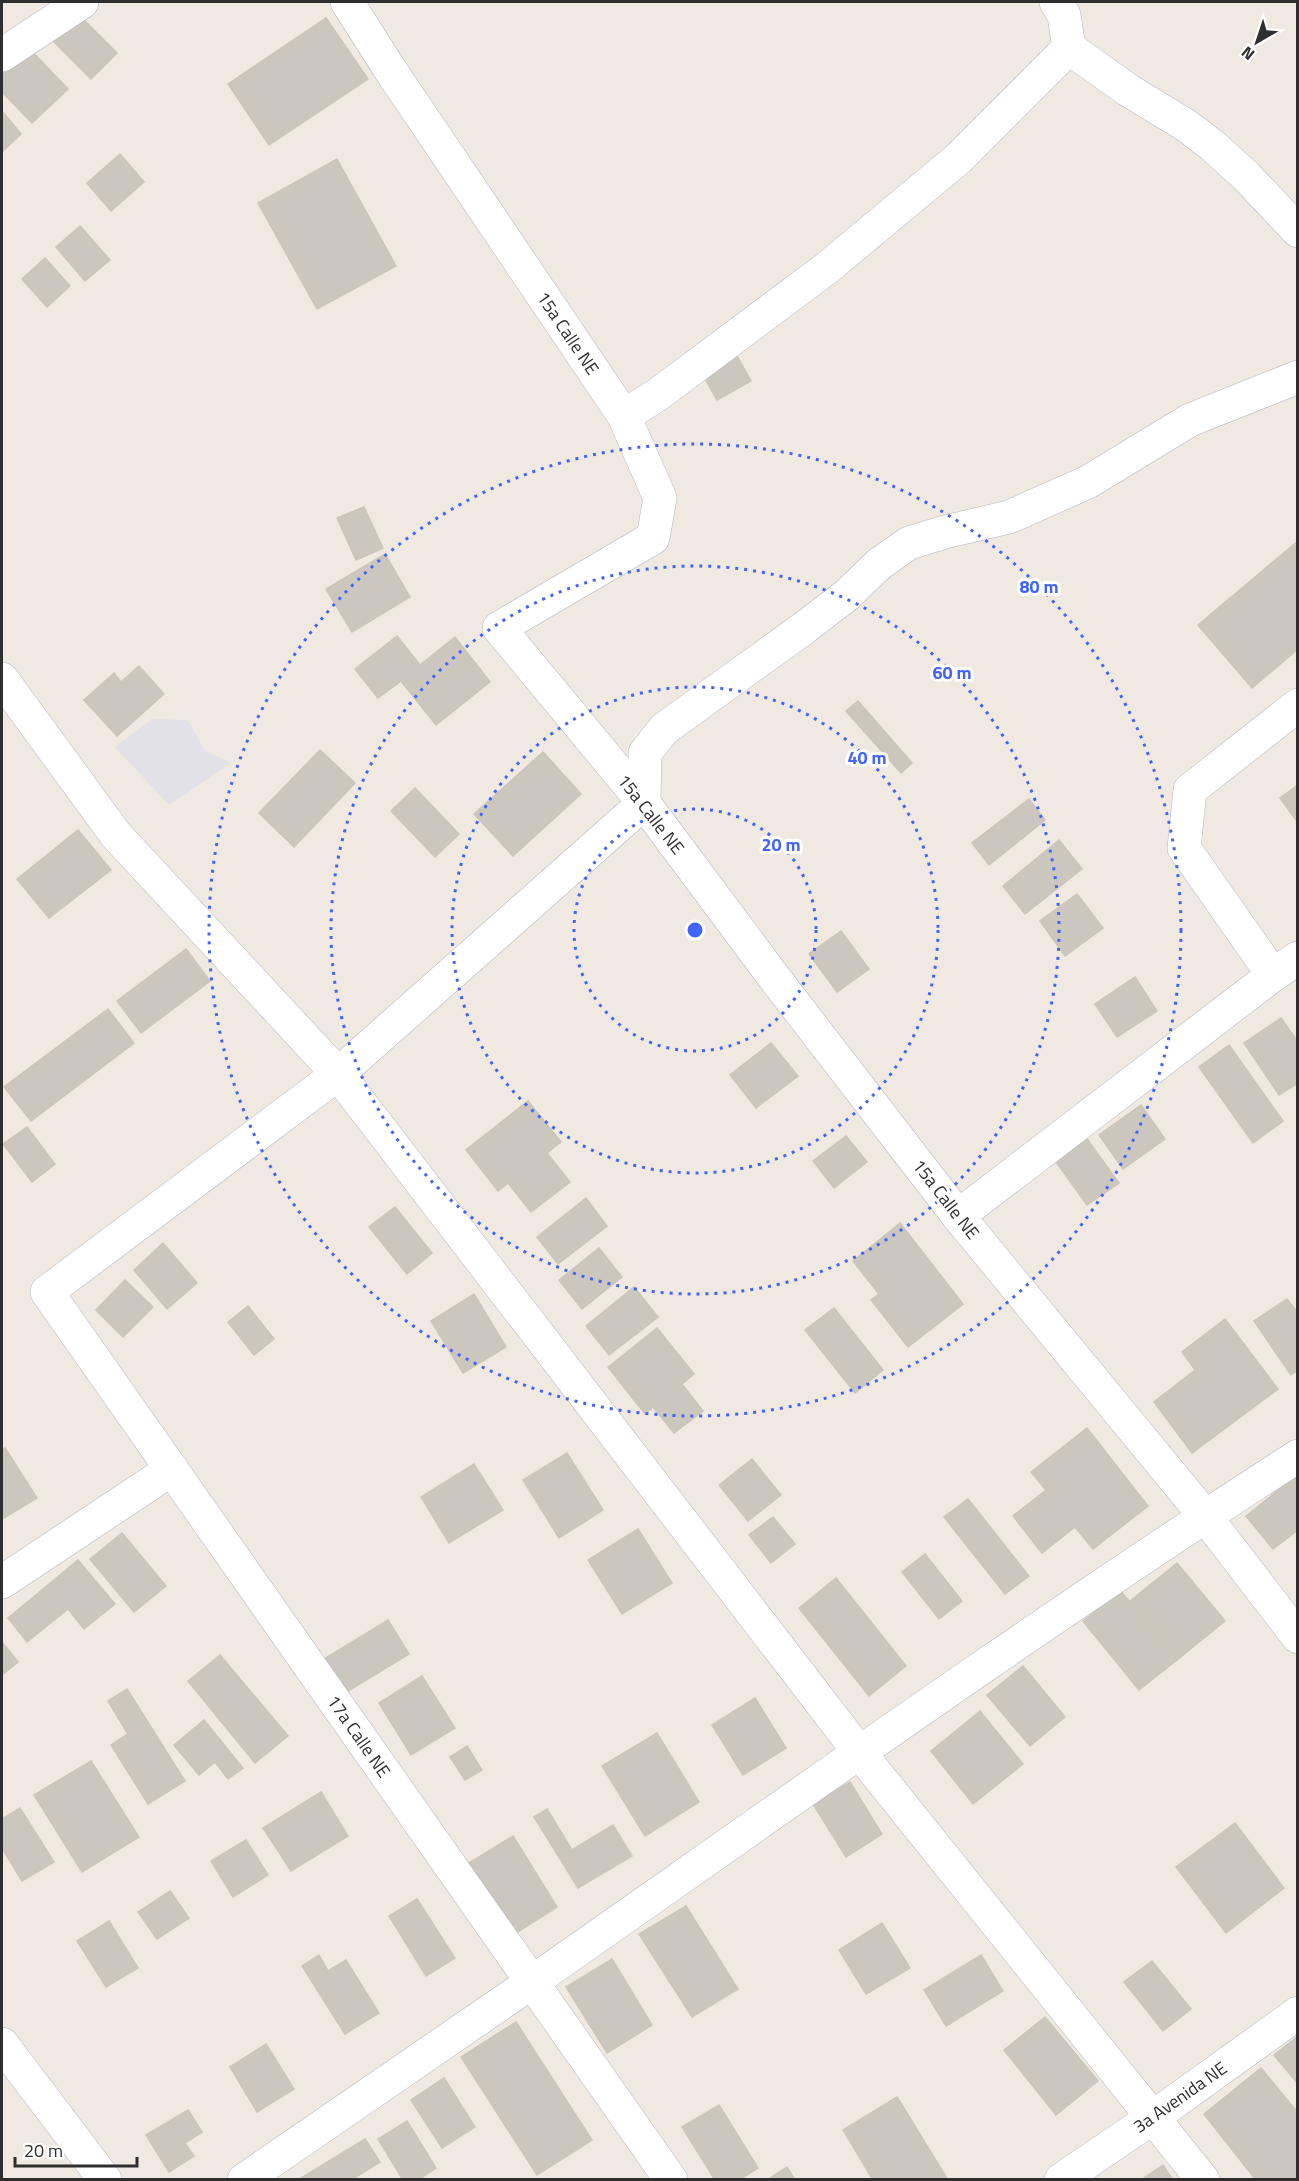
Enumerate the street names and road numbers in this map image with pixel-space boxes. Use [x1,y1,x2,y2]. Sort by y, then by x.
street label: 15a Calle NE [530,286,606,380]
street label: 15a Calle NE [611,768,691,860]
street label: 15a Calle NE [906,1153,986,1245]
street label: 17a Calle NE [321,1689,397,1783]
street label: 3a Avenida NE [1127,2055,1233,2139]

